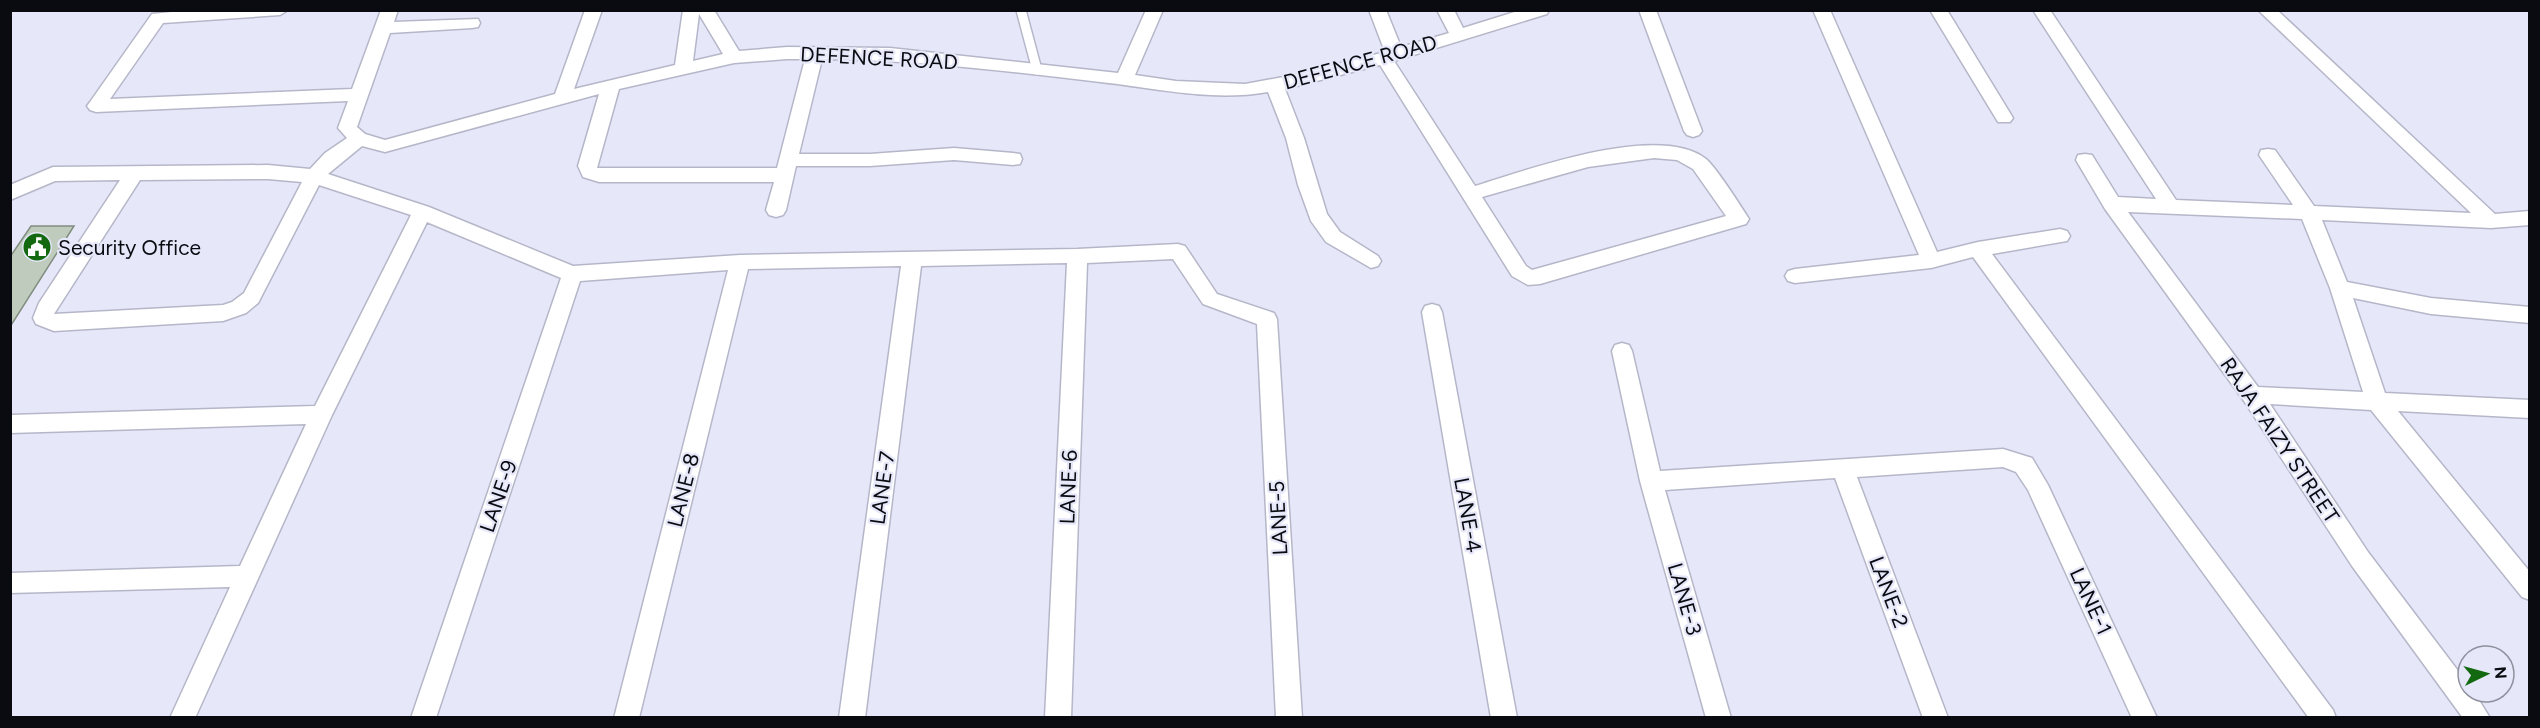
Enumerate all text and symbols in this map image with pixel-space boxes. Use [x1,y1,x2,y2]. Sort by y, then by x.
street label: DEFENCE ROAD [1281,29,1439,95]
street label: DEFENCE ROAD [800,41,958,75]
public building icon: Security Office [21,231,53,263]
place label: Security Office [58,235,201,260]
street label: RAJA FAIZY STREET [2215,352,2345,528]
street label: LANE-6 [1054,449,1082,525]
street label: LANE-8 [662,450,704,530]
street label: LANE-7 [864,450,900,526]
street label: LANE-9 [474,457,522,535]
street label: LANE-4 [1449,476,1487,554]
street label: LANE-5 [1264,480,1292,556]
street label: LANE-2 [1864,553,1914,631]
street label: LANE-3 [1663,560,1707,638]
street label: LANE-1 [2065,563,2117,639]
north arrow [2456,644,2516,704]
text: N [2490,666,2510,680]

